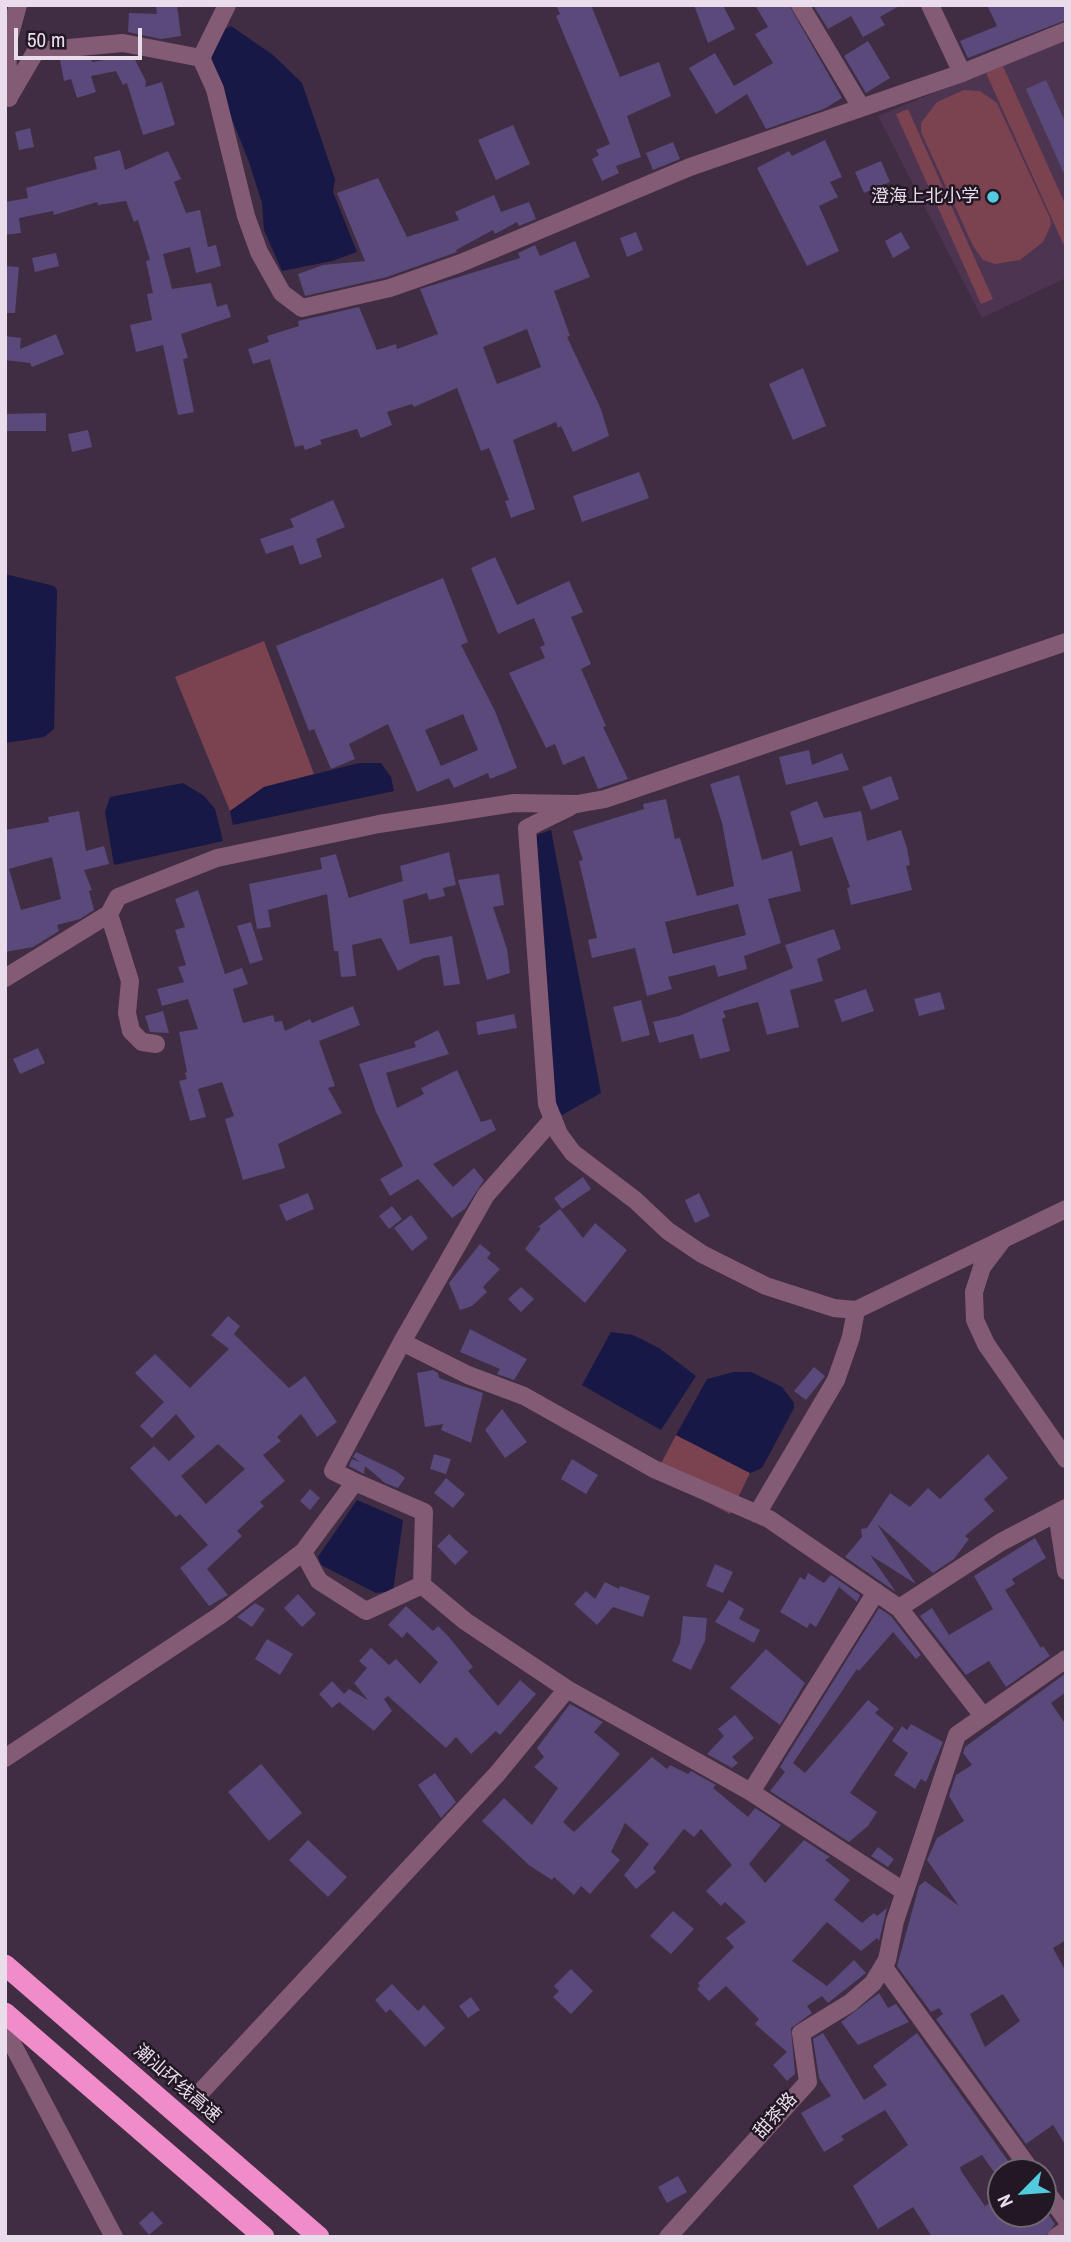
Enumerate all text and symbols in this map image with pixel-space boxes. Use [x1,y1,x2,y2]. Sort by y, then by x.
scale bar [18,14,145,58]
text: 50 m [27,25,65,54]
place label: 澄海上北小学 [871,186,979,208]
marker: 澄海上北小学 [985,189,1001,205]
street label: 潮汕环线高速 [129,2040,225,2128]
street label: 甜茶路 [750,2089,802,2143]
north arrow [987,2158,1057,2228]
text: N [991,2190,1019,2212]

